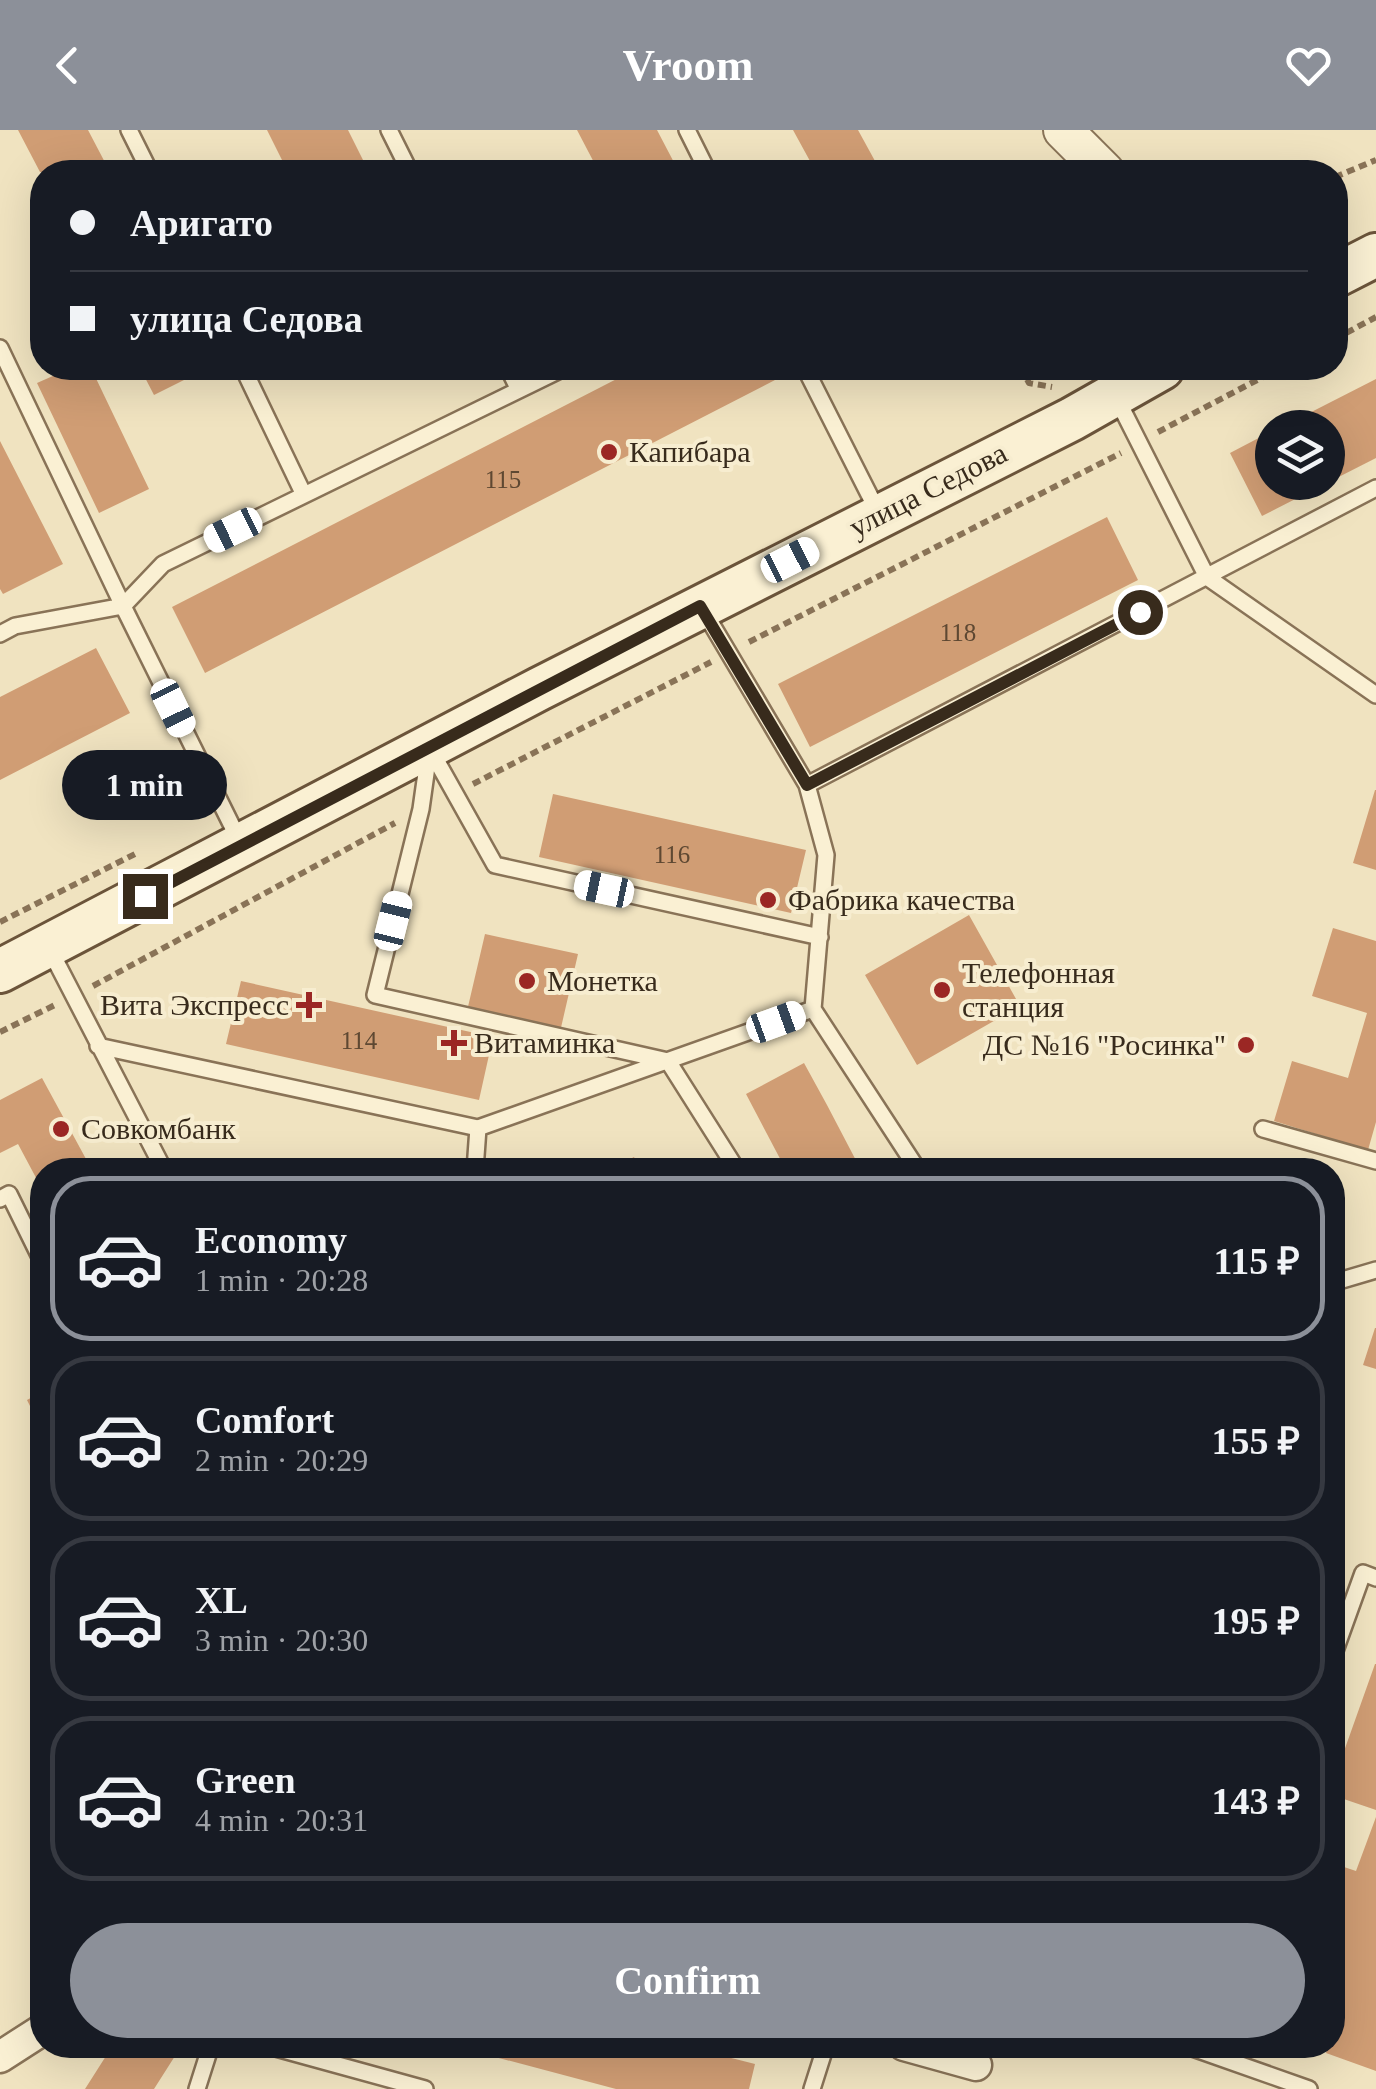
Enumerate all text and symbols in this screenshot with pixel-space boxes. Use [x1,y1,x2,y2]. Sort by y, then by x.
icon: back [40,38,95,93]
icon: heart [1281,38,1336,93]
text: Vroom [623,40,753,90]
text: Аригато [130,202,273,244]
text: улица Седова [130,298,363,340]
map controls [1255,410,1345,500]
button: layers [1255,410,1345,500]
place label: Капибара [629,435,751,468]
street label: улица Седова [844,436,1012,543]
marker: Капибара [598,441,620,463]
house number: 115 [485,466,521,493]
car [199,503,267,557]
car [756,533,824,587]
route start [1118,590,1163,635]
house number: 118 [940,619,976,646]
car [146,674,200,742]
callout: 1 min [62,751,228,821]
text: 1 min [106,767,183,803]
house number: 116 [654,841,690,868]
car [572,868,636,910]
route end [123,874,168,919]
place label: Фабрика качества [788,883,1015,916]
car [371,888,415,954]
marker: Фабрика качества [757,889,779,911]
place label: Телефонная станция [962,956,1115,1023]
place label: Монетка [547,964,658,997]
marker: Монетка [516,970,538,992]
marker: Телефонная станция [931,979,953,1001]
place label: Вита Экспресс [100,988,289,1021]
marker: Вита Экспресс [298,994,320,1016]
car [743,998,809,1046]
place label: Витаминка [474,1026,615,1059]
house number: 114 [341,1027,378,1054]
place label: ДС №16 "Росинка" [983,1028,1226,1061]
marker: Витаминка [443,1032,465,1054]
marker: ДС №16 "Росинка" [1235,1034,1257,1056]
place label: Совкомбанк [81,1112,236,1145]
marker: Совкомбанк [50,1118,72,1140]
icon: car [75,1214,165,1304]
text: Economy [195,1219,347,1261]
text: 115 ₽ [1213,1240,1300,1282]
text: 1 min · 20:28 [195,1262,368,1298]
icon: car [75,1394,165,1484]
text: Comfort [195,1399,334,1441]
text: 155 ₽ [1211,1420,1300,1462]
text: 2 min · 20:29 [195,1442,368,1478]
icon: car [75,1574,165,1664]
text: XL [195,1579,248,1621]
text: 195 ₽ [1211,1600,1300,1642]
text: 3 min · 20:30 [195,1622,368,1658]
icon: car [75,1754,165,1844]
text: Green [195,1759,296,1801]
text: 143 ₽ [1211,1780,1300,1822]
text: 4 min · 20:31 [195,1802,368,1838]
button: Confirm [70,1923,1305,2038]

